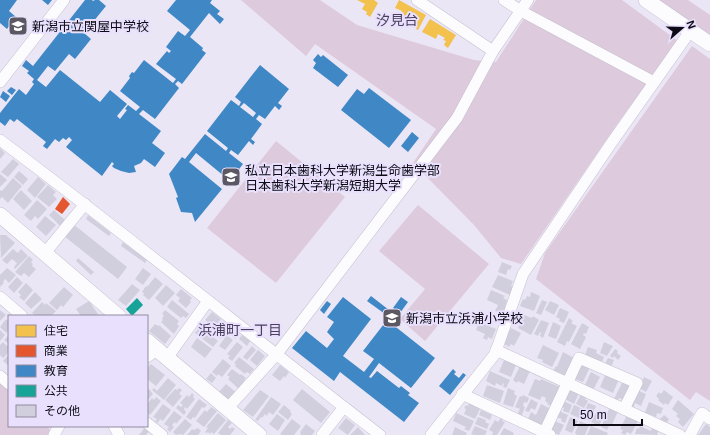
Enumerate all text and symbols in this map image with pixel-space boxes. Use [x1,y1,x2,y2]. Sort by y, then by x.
north arrow [662,8,702,48]
district label: 汐見台 [376,12,418,28]
school or university icon: 新潟市立関屋中学校 [7,15,29,37]
place label: 新潟市立関屋中学校 [32,19,149,34]
text: N [684,19,698,30]
place label: 私立日本歯科大学新潟生命歯学部 日本歯科大学新潟短期大学 [245,163,440,193]
school or university icon: 私立日本歯科大学新潟生命歯学部 日本歯科大学新潟短期大学 [220,166,242,188]
school or university icon: 新潟市立浜浦小学校 [381,307,403,329]
place label: 新潟市立浜浦小学校 [406,311,523,326]
legend [8,315,148,427]
district label: 浜浦町一丁目 [198,322,282,338]
text: 住宅 [44,324,68,338]
text: 商業 [44,344,68,358]
text: 教育 [44,364,68,378]
text: 公共 [44,384,68,398]
scale bar [574,401,642,427]
text: その他 [44,404,80,418]
text: 50 m [580,408,607,422]

